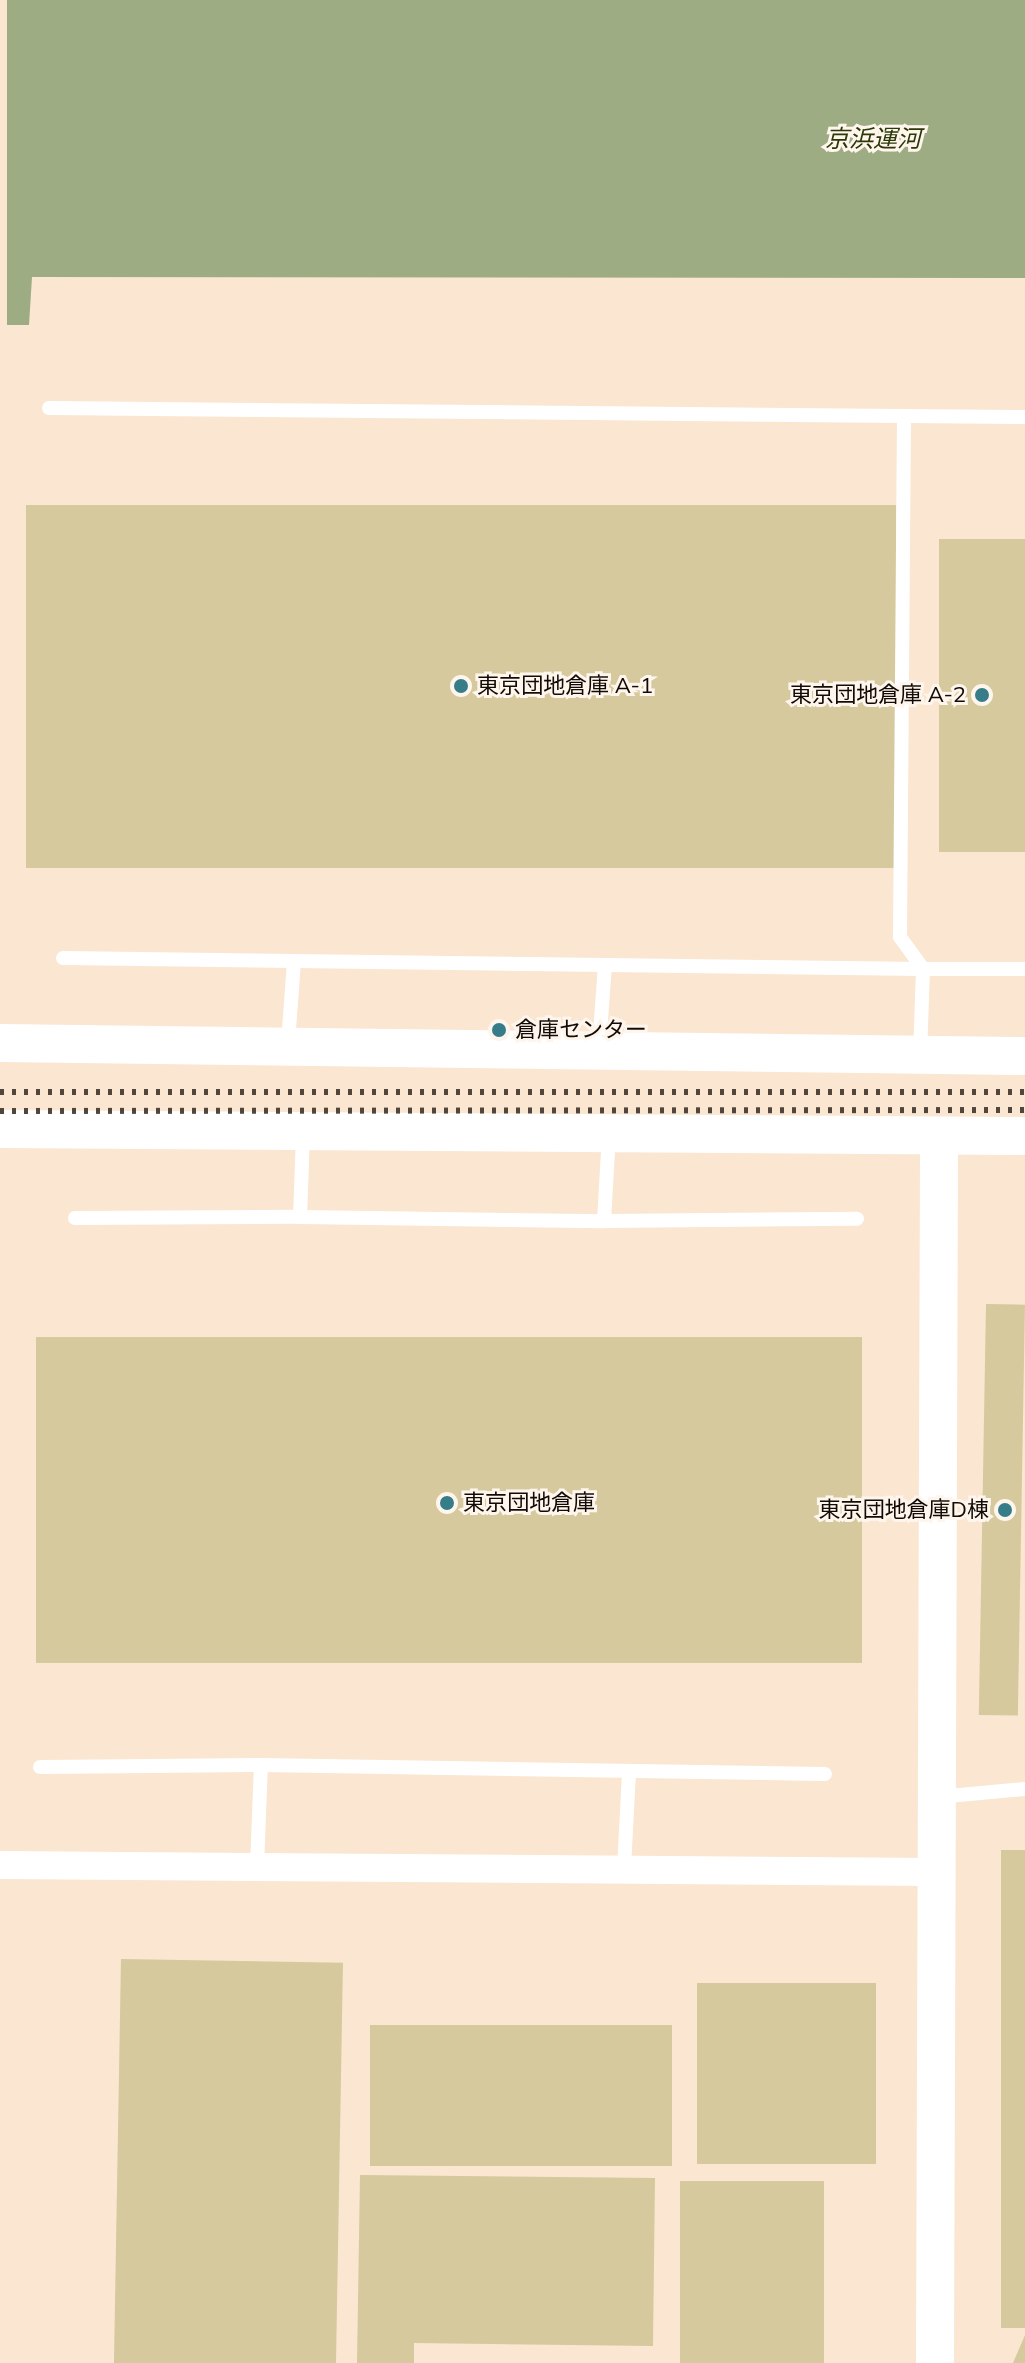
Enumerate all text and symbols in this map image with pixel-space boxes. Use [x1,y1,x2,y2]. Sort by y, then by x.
water label: 京浜運河 [825,125,921,153]
place label: 東京団地倉庫 A-1 [477,673,653,699]
marker: 東京団地倉庫 A-1 [452,677,470,695]
place label: 東京団地倉庫 A-2 [790,682,966,708]
marker: 東京団地倉庫 A-2 [973,686,991,704]
place label: 倉庫センター [515,1017,647,1043]
marker: 倉庫センター [490,1021,508,1039]
place label: 東京団地倉庫 [463,1490,595,1516]
marker: 東京団地倉庫 [438,1494,456,1512]
place label: 東京団地倉庫D棟 [819,1497,989,1523]
marker: 東京団地倉庫D棟 [996,1501,1014,1519]

